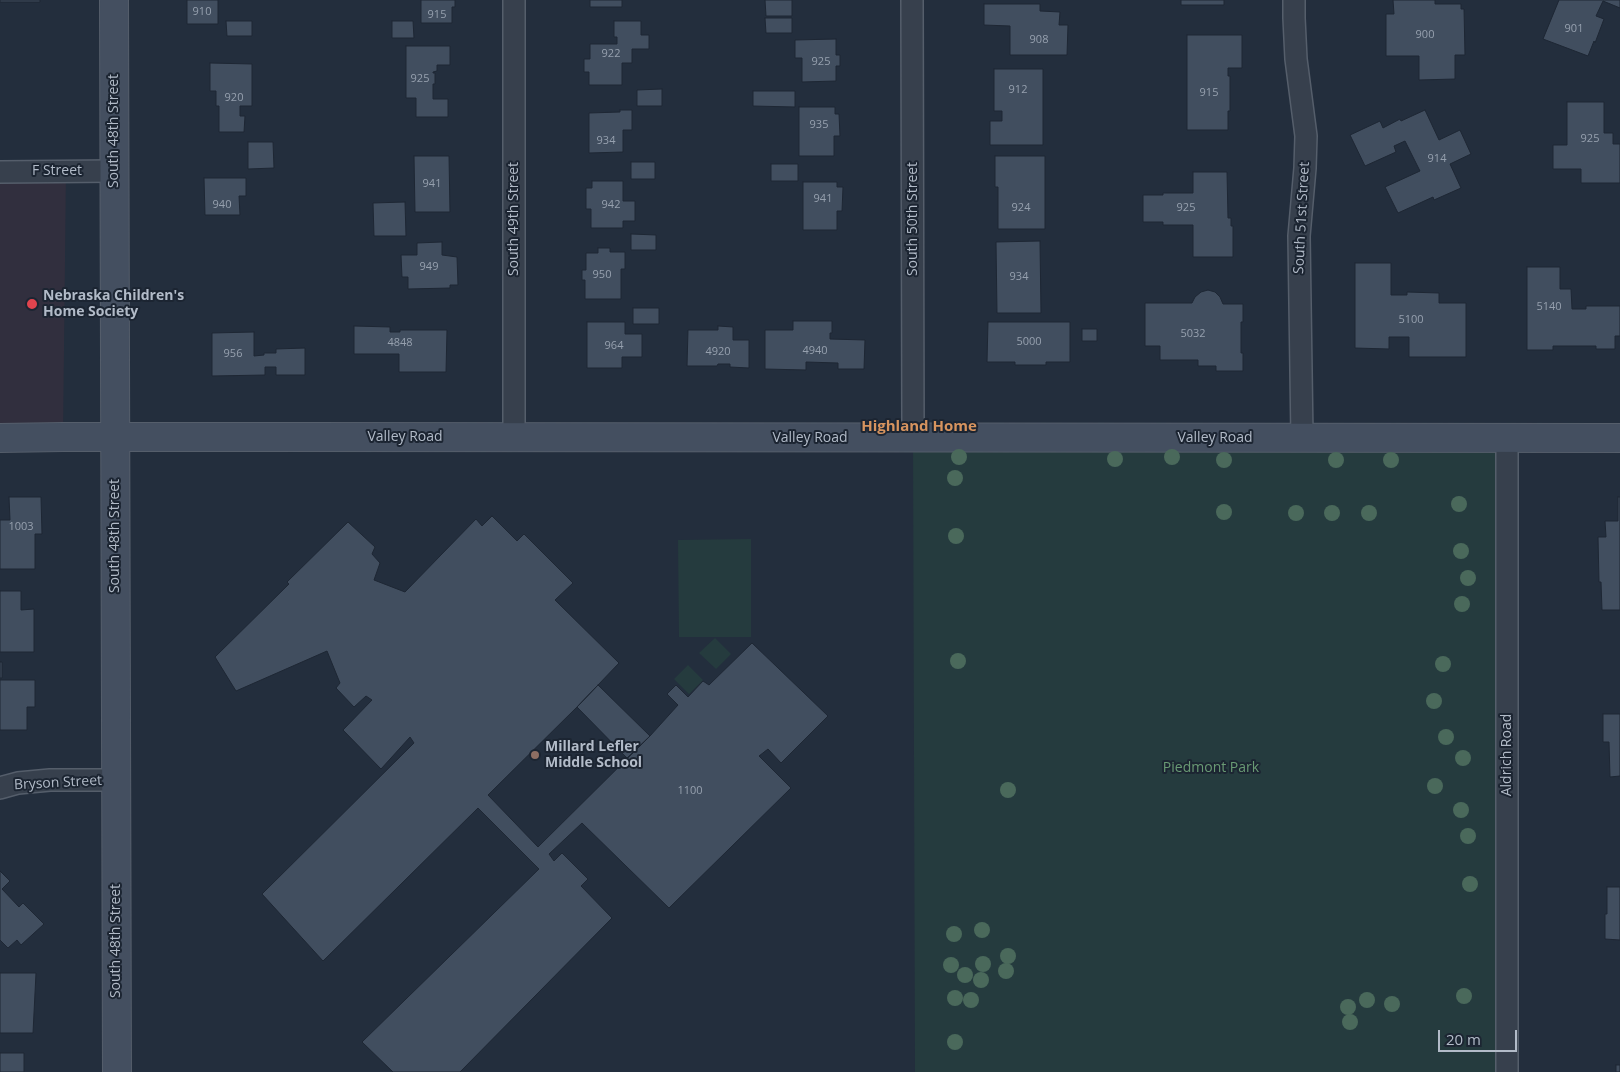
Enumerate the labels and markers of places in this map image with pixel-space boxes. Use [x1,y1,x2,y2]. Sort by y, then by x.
place label: Nebraska Children's Home Society [43,288,184,321]
marker: Nebraska Children's Home Society [25,297,39,311]
place label: Millard Lefler Middle School [545,739,642,772]
marker: Millard Lefler Middle School [529,749,541,761]

